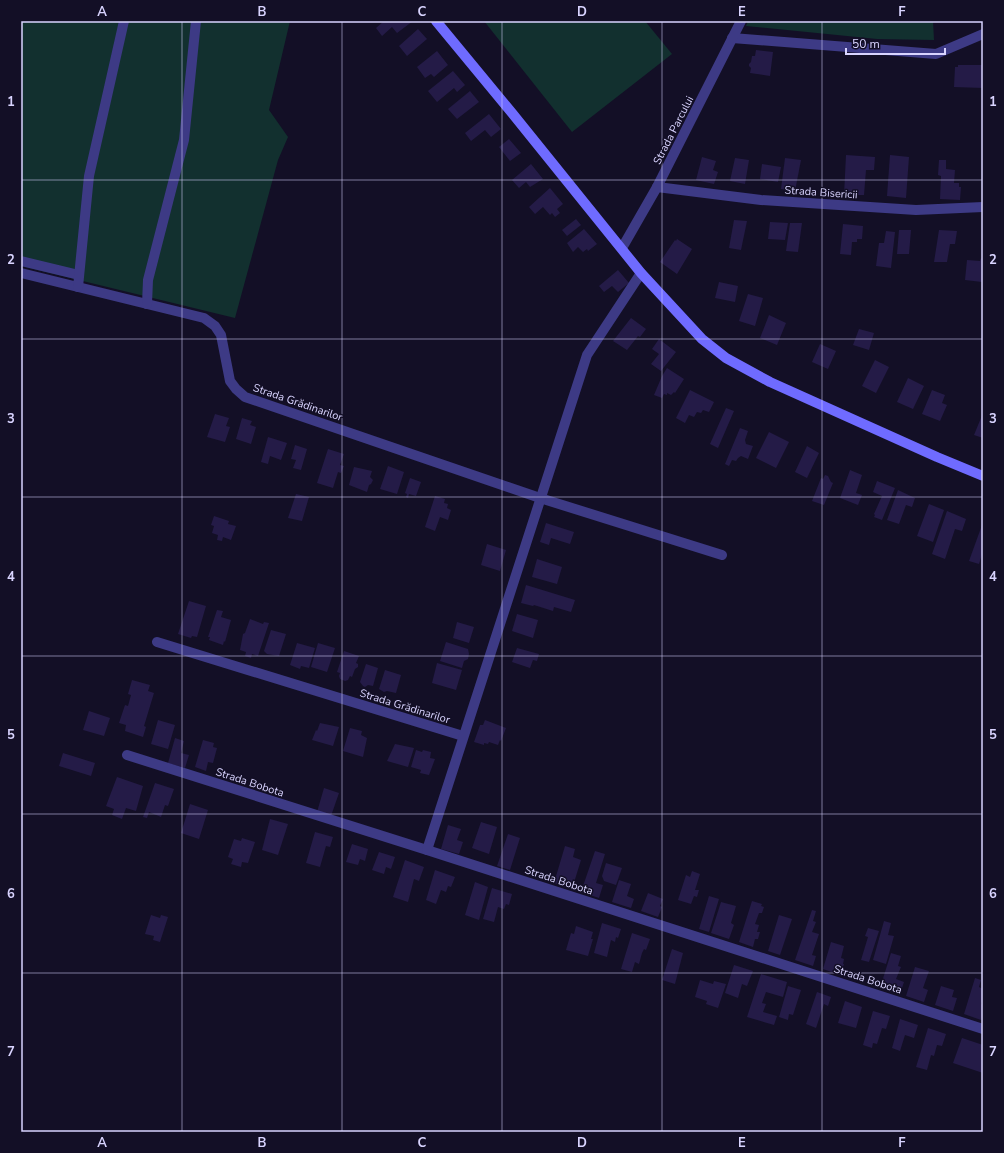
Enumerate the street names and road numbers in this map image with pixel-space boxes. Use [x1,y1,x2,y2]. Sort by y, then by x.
street label: Strada Parcului [650,93,697,167]
street label: Strada Bisericii [784,182,858,203]
street label: Strada Grădinarilor [251,380,345,425]
street label: Strada Grădinarilor [358,686,452,727]
street label: Strada Bobota [214,764,286,801]
street label: Strada Bobota [523,862,595,899]
street label: Strada Bobota [832,961,904,998]

